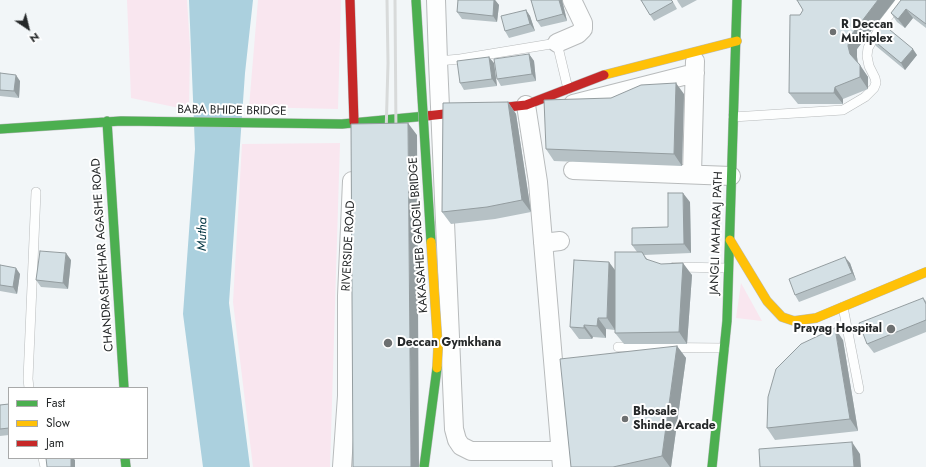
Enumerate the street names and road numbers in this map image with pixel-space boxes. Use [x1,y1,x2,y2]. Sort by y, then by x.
street label: BABA BHIDE BRIDGE [177,103,287,119]
street label: KAKASAHEB GADGIL BRIDGE [406,157,432,313]
street label: CHANDRASHEKHAR AGASHE ROAD [89,158,117,352]
street label: JANGLI MAHARAJ PATH [708,171,726,295]
street label: RIVERSIDE ROAD [339,200,359,292]

